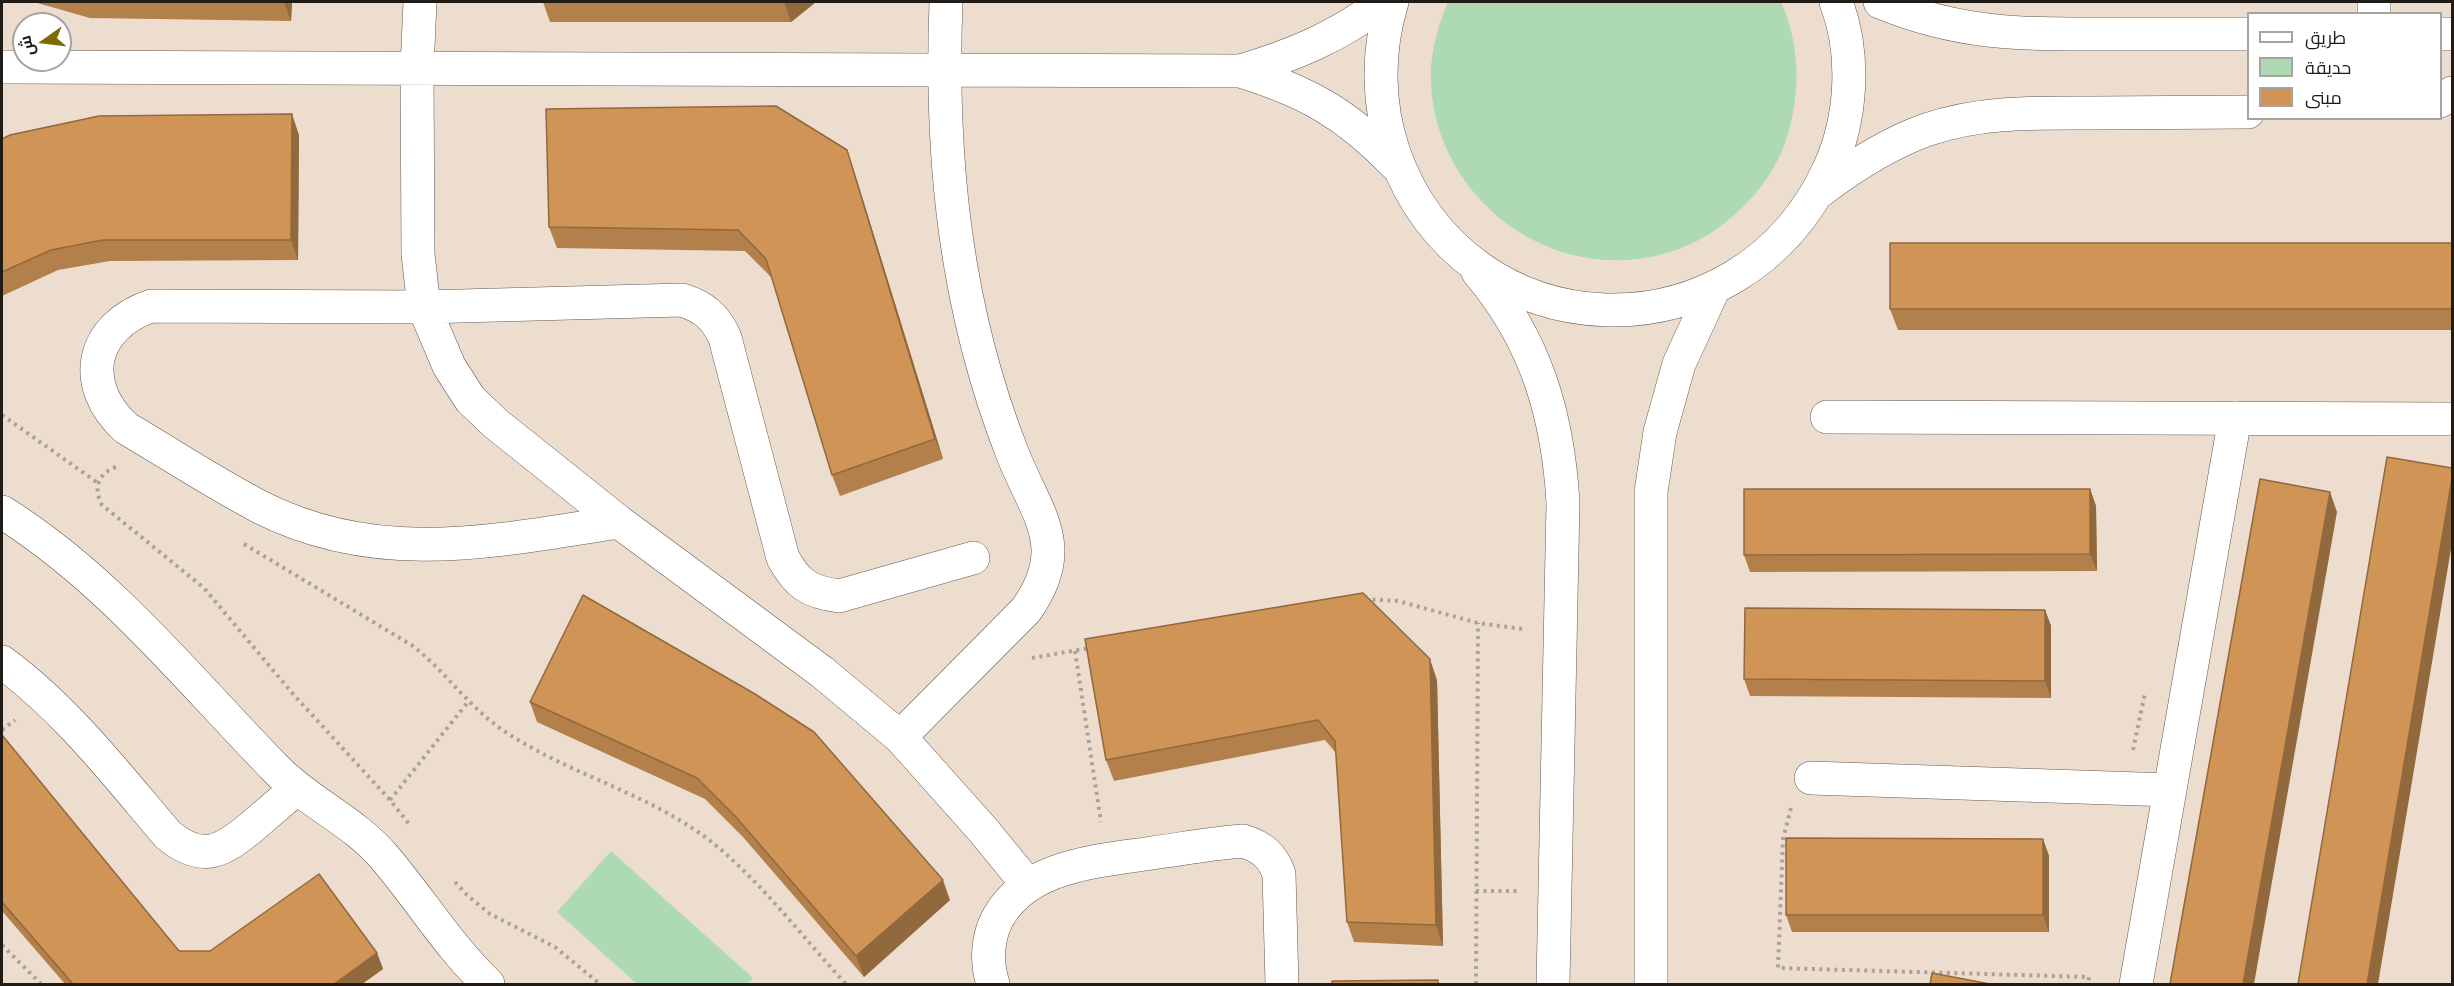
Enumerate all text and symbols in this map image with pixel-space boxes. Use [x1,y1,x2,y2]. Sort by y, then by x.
north arrow [12,12,72,72]
legend [2247,12,2442,120]
text: طريق [2305,26,2346,48]
text: ش [14,34,38,58]
text: حديقة [2305,56,2351,78]
text: مبنى [2305,86,2342,108]

